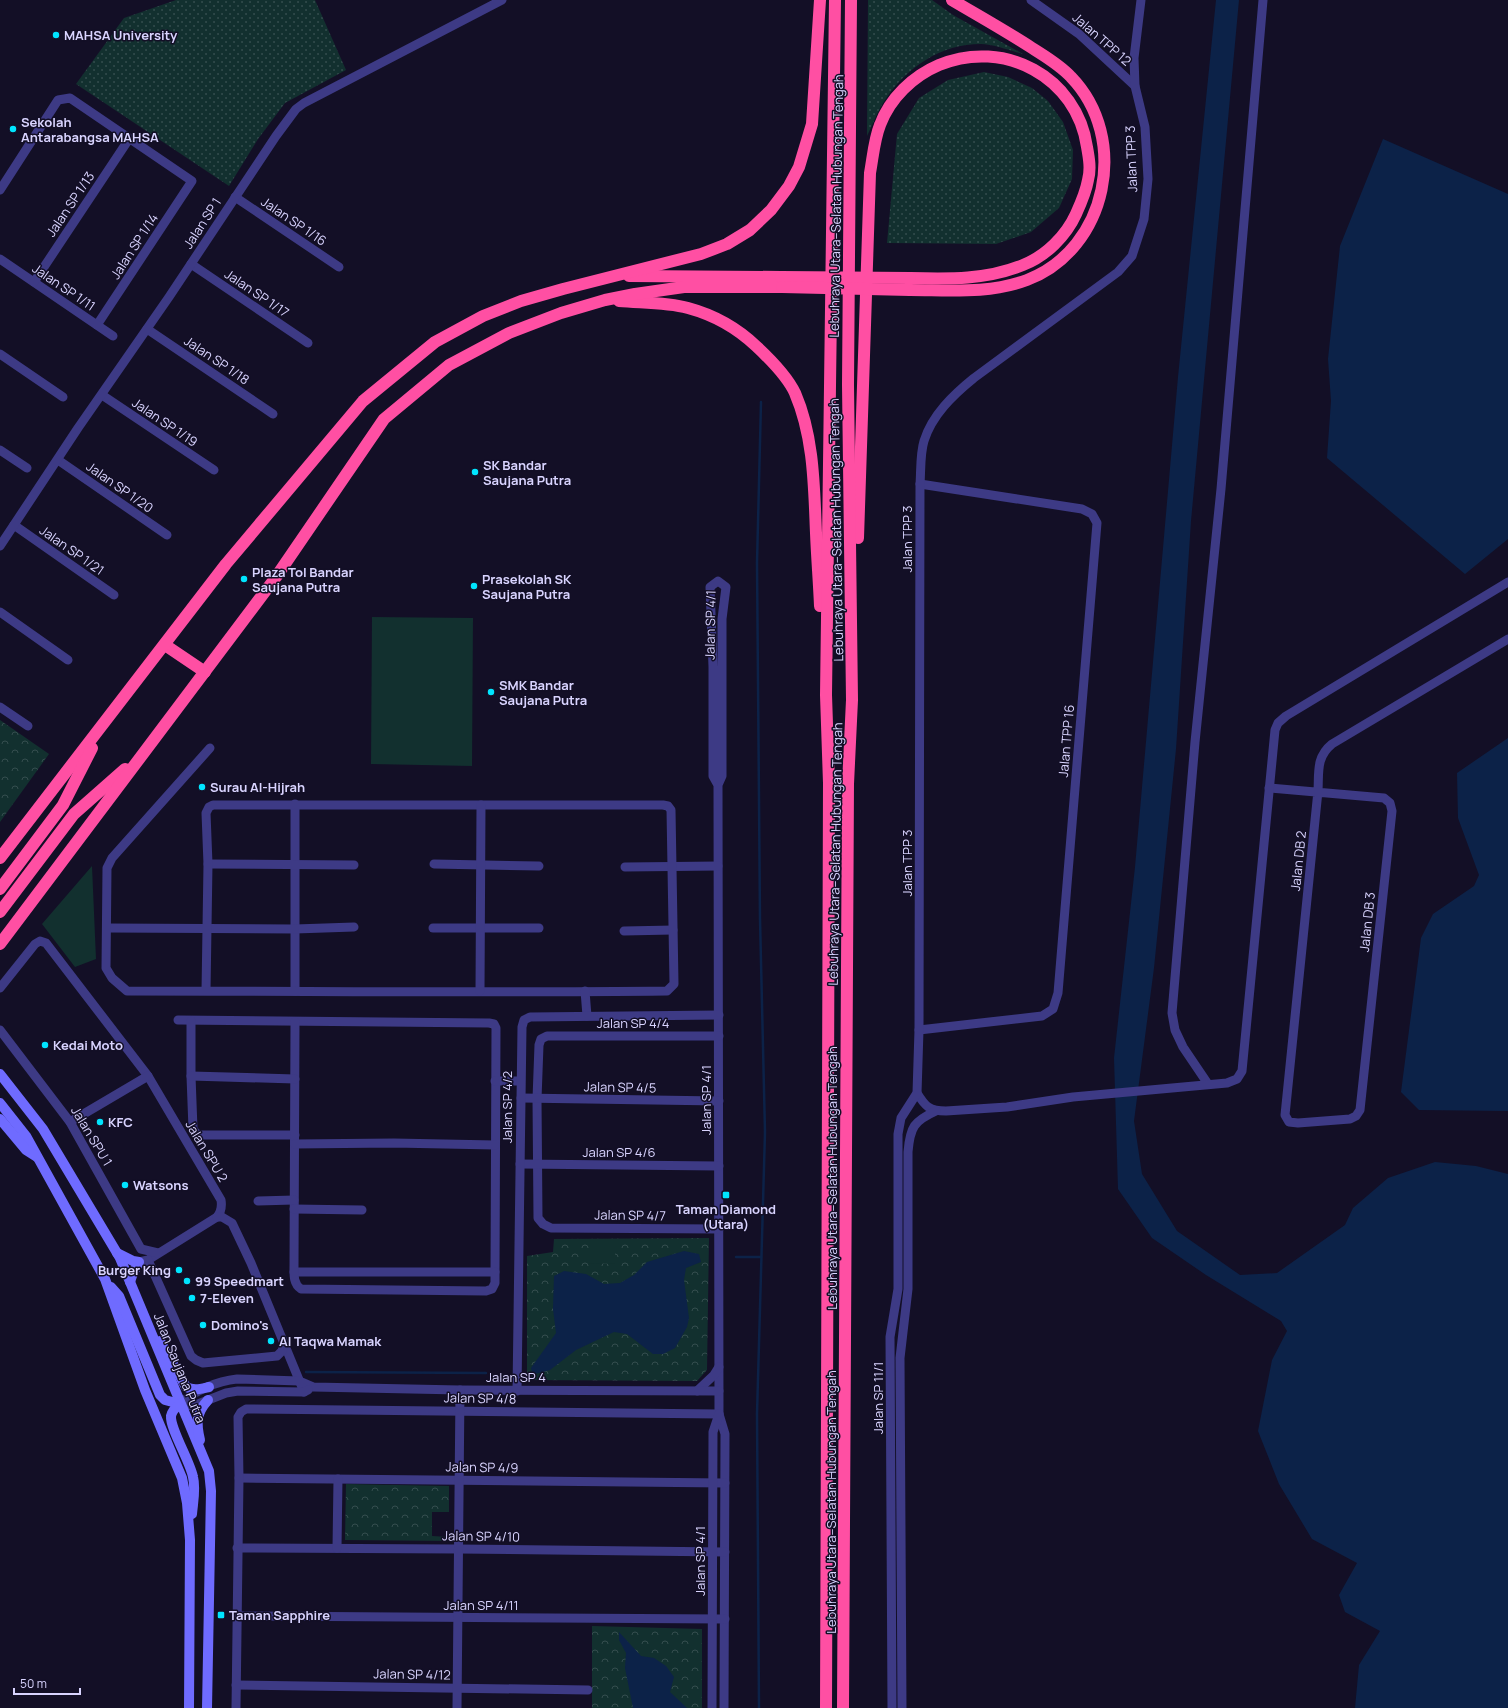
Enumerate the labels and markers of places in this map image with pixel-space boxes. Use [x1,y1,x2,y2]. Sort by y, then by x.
place label: MAHSA University [64,26,178,44]
marker: MAHSA University [51,30,61,40]
place label: Sekolah Antarabangsa MAHSA [21,113,159,146]
marker: Sekolah Antarabangsa MAHSA [8,124,18,134]
place label: SK Bandar Saujana Putra [483,456,571,489]
marker: SK Bandar Saujana Putra [470,467,480,477]
place label: Plaza Tol Bandar Saujana Putra [252,563,354,596]
place label: Prasekolah SK Saujana Putra [482,570,572,603]
marker: Plaza Tol Bandar Saujana Putra [239,574,249,584]
marker: Prasekolah SK Saujana Putra [469,581,479,591]
place label: SMK Bandar Saujana Putra [499,676,587,709]
marker: SMK Bandar Saujana Putra [486,687,496,697]
place label: Surau Al-Hijrah [210,778,305,796]
marker: Surau Al-Hijrah [197,782,207,792]
place label: Kedai Moto [53,1036,123,1054]
marker: Kedai Moto [40,1040,50,1050]
place label: KFC [108,1113,133,1131]
marker: KFC [95,1117,105,1127]
place label: Watsons [133,1176,188,1194]
marker: Watsons [120,1180,130,1190]
marker: Taman Diamond (Utara) [721,1190,731,1200]
place label: Taman Diamond (Utara) [676,1200,776,1233]
place label: Burger King [98,1261,171,1279]
marker: Burger King [174,1265,184,1275]
place label: 99 Speedmart [195,1272,284,1290]
marker: 99 Speedmart [182,1276,192,1286]
place label: 7-Eleven [200,1289,254,1307]
marker: 7-Eleven [187,1293,197,1303]
place label: Domino's [211,1316,269,1334]
marker: Domino's [198,1320,208,1330]
place label: Al Taqwa Mamak [279,1332,382,1350]
marker: Al Taqwa Mamak [266,1336,276,1346]
place label: Taman Sapphire [229,1606,330,1624]
marker: Taman Sapphire [216,1610,226,1620]

